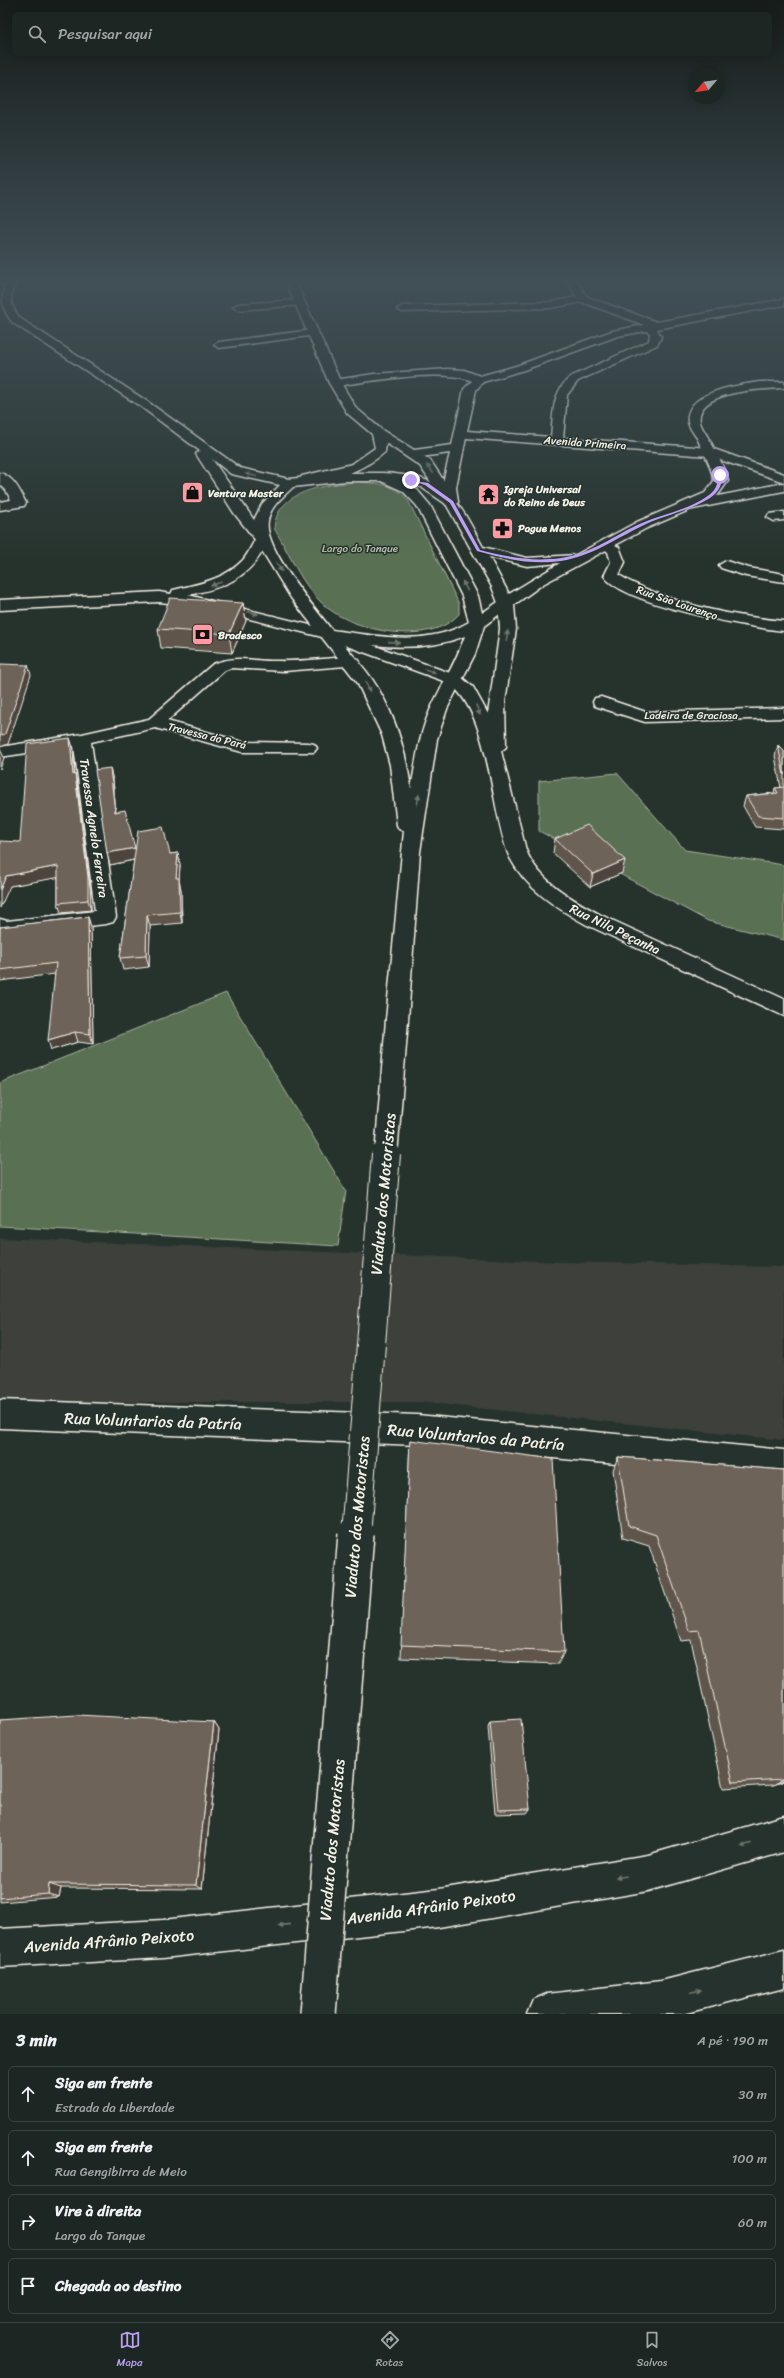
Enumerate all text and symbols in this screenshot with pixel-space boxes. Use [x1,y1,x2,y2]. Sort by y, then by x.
search box [12,12,772,56]
text: Pesquisar aqui [58,21,152,47]
icon: search [26,23,48,45]
north arrow [688,68,724,104]
street label: Avenida Primeira [542,431,627,455]
one-way arrow [425,464,434,475]
route start [711,466,729,484]
route end [402,471,420,489]
one-way arrow [245,472,257,478]
shop icon: Ventura Master [179,480,205,506]
place label: Igreja Universal do Reino de Deus [503,480,586,512]
temple icon: Igreja Universal do Reino de Deus [475,482,501,508]
place label: Ventura Master [208,484,285,503]
pharmacy icon: Pague Menos [490,515,516,541]
place label: Pague Menos [518,519,581,538]
park label: Largo do Tanque [322,539,399,558]
one-way arrow [275,561,282,573]
one-way arrow [462,580,468,592]
street label: Rua São Lourenço [634,580,721,626]
one-way arrow [210,581,222,587]
one-way arrow [247,610,259,616]
bank icon: Bradesco [190,622,216,648]
place label: Bradesco [218,626,262,645]
one-way arrow [504,630,510,643]
one-way arrow [388,639,400,646]
one-way arrow [425,668,437,674]
one-way arrow [365,681,371,693]
one-way arrow [475,704,481,716]
street label: Ladeira de Graciosa [644,706,738,725]
street label: Travessa do Pará [166,717,249,755]
street label: Travessa Agnelo Ferreira [73,757,115,900]
one-way arrow [415,794,421,806]
street label: Rua Nilo Peçanha [566,897,665,961]
street label: Viaduto dos Motoristas [361,1111,405,1276]
street label: Rua Voluntarios da Patría [64,1403,242,1439]
street label: Rua Voluntarios da Patría [386,1415,566,1459]
street label: Viaduto dos Motoristas [335,1434,379,1599]
street label: Viaduto dos Motoristas [310,1757,354,1922]
one-way arrow [740,1842,752,1848]
one-way arrow [615,1875,627,1881]
street label: Avenida Afrânio Peixoto [344,1881,517,1933]
street label: Avenida Afrânio Peixoto [22,1921,195,1961]
one-way arrow [278,1922,290,1929]
one-way arrow [690,1988,702,1994]
text: 3 min [16,2025,57,2055]
text: A pé · 190 m [697,2029,768,2052]
text: Siga em frente [55,2070,152,2096]
icon: ahead [17,2083,39,2105]
text: 30 m [738,2083,767,2106]
text: Estrada da Liberdade [55,2096,175,2119]
text: Siga em frente [55,2134,152,2160]
icon: ahead [17,2147,39,2169]
text: 100 m [732,2147,767,2170]
text: Rua Gengibirra de Meio [55,2160,187,2183]
text: Vire à direita [55,2198,141,2224]
icon: right [17,2211,39,2233]
text: 60 m [738,2211,767,2234]
text: Largo do Tanque [55,2224,145,2247]
text: Chegada ao destino [55,2273,181,2299]
icon: arrive [17,2275,39,2297]
tab: Mapa [117,2329,142,2372]
tab: Rotas [376,2329,403,2372]
tab: Salvos [637,2329,667,2372]

